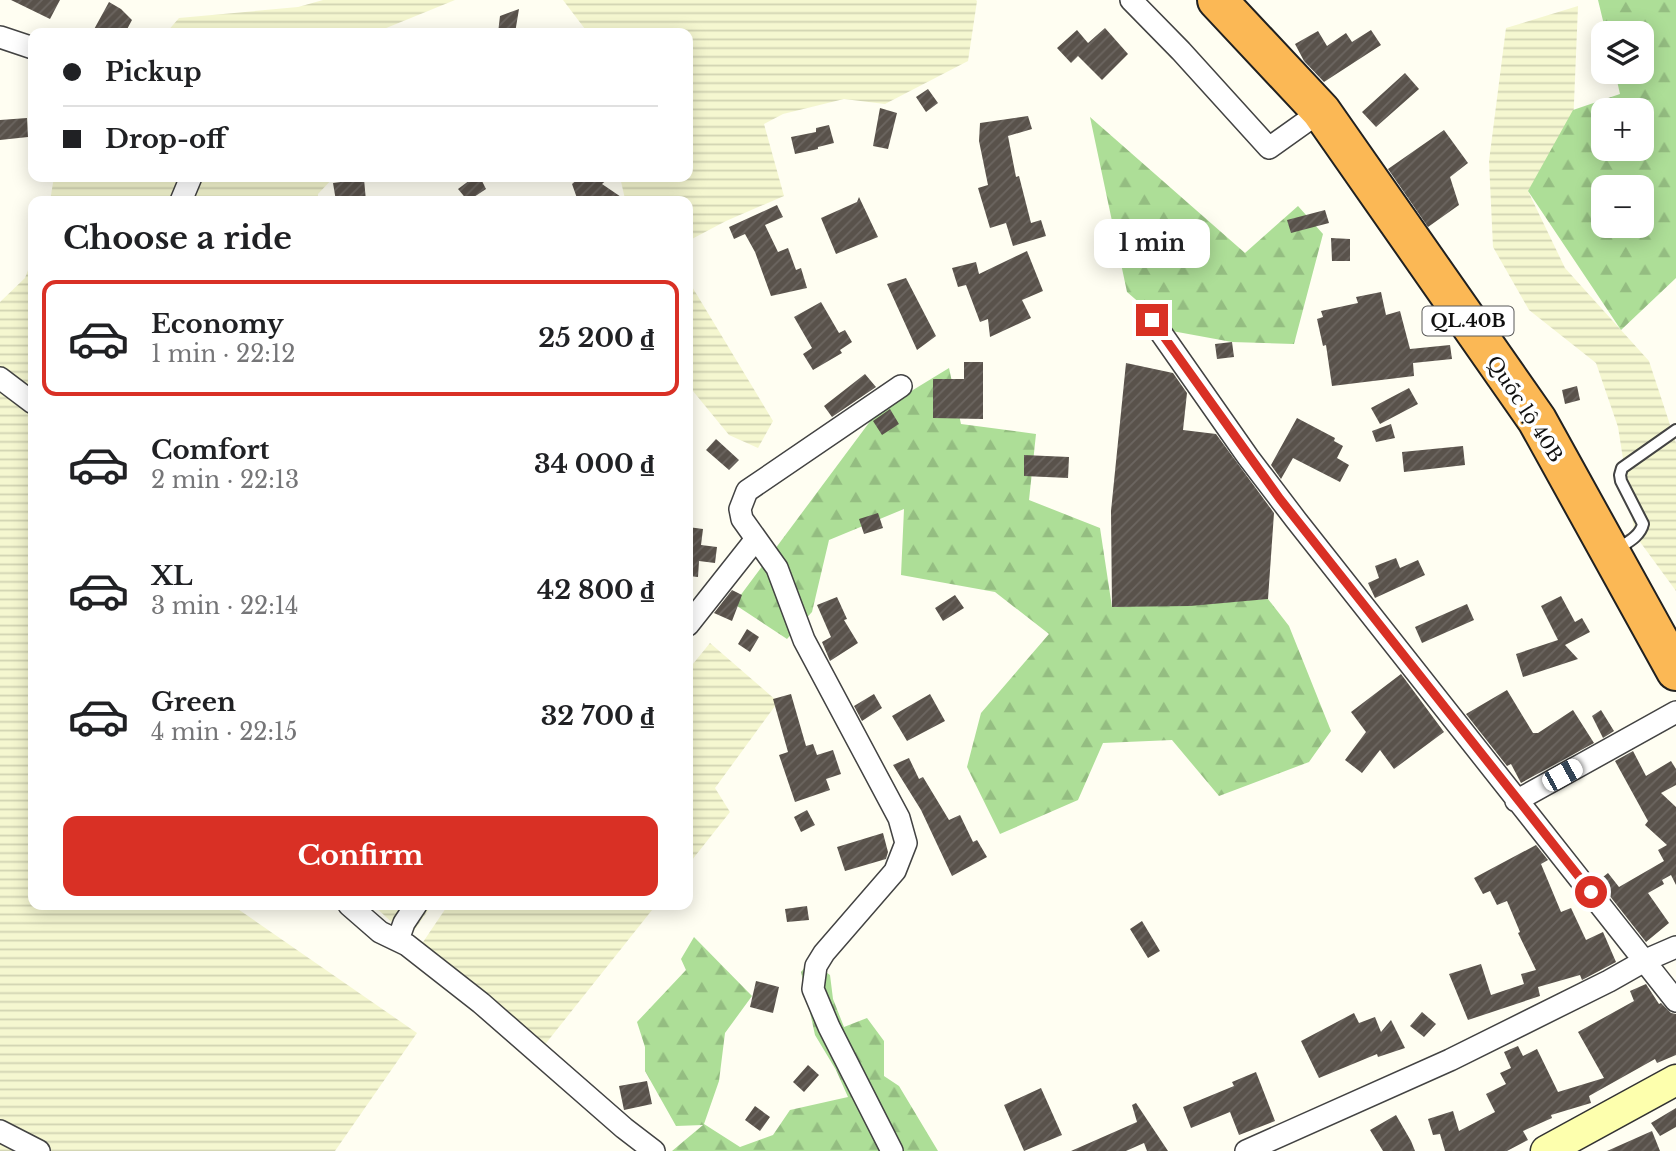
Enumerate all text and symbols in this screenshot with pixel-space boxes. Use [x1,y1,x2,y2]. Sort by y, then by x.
map controls [1591,21,1654,238]
button: layers [1591,21,1654,84]
text: Pickup [105,56,202,88]
button: + [1591,98,1654,161]
text: Drop-off [105,123,226,155]
button: − [1591,175,1654,238]
text: Choose a ride [63,218,292,258]
callout: 1 min [1094,218,1210,268]
text: 1 min [1119,229,1185,257]
route end [1136,304,1168,336]
road number: QL.40B [1422,306,1514,335]
icon: car [67,307,130,370]
text: Economy [151,308,284,340]
text: 25 200 ₫ [538,322,654,354]
text: 1 min · 22:12 [151,340,295,368]
street label: Quốc lộ 40B [1482,352,1568,466]
icon: car [67,433,130,496]
text: Comfort [151,434,269,466]
text: 34 000 ₫ [534,448,654,480]
text: 2 min · 22:13 [151,466,299,494]
icon: car [67,559,130,622]
text: XL [151,560,193,592]
text: 42 800 ₫ [537,574,654,606]
text: 3 min · 22:14 [151,592,299,620]
icon: car [67,685,130,748]
text: Green [151,686,236,718]
text: 32 700 ₫ [541,700,654,732]
text: 4 min · 22:15 [151,718,297,746]
car [1539,756,1586,794]
button: Confirm [63,816,658,896]
route start [1575,876,1607,908]

